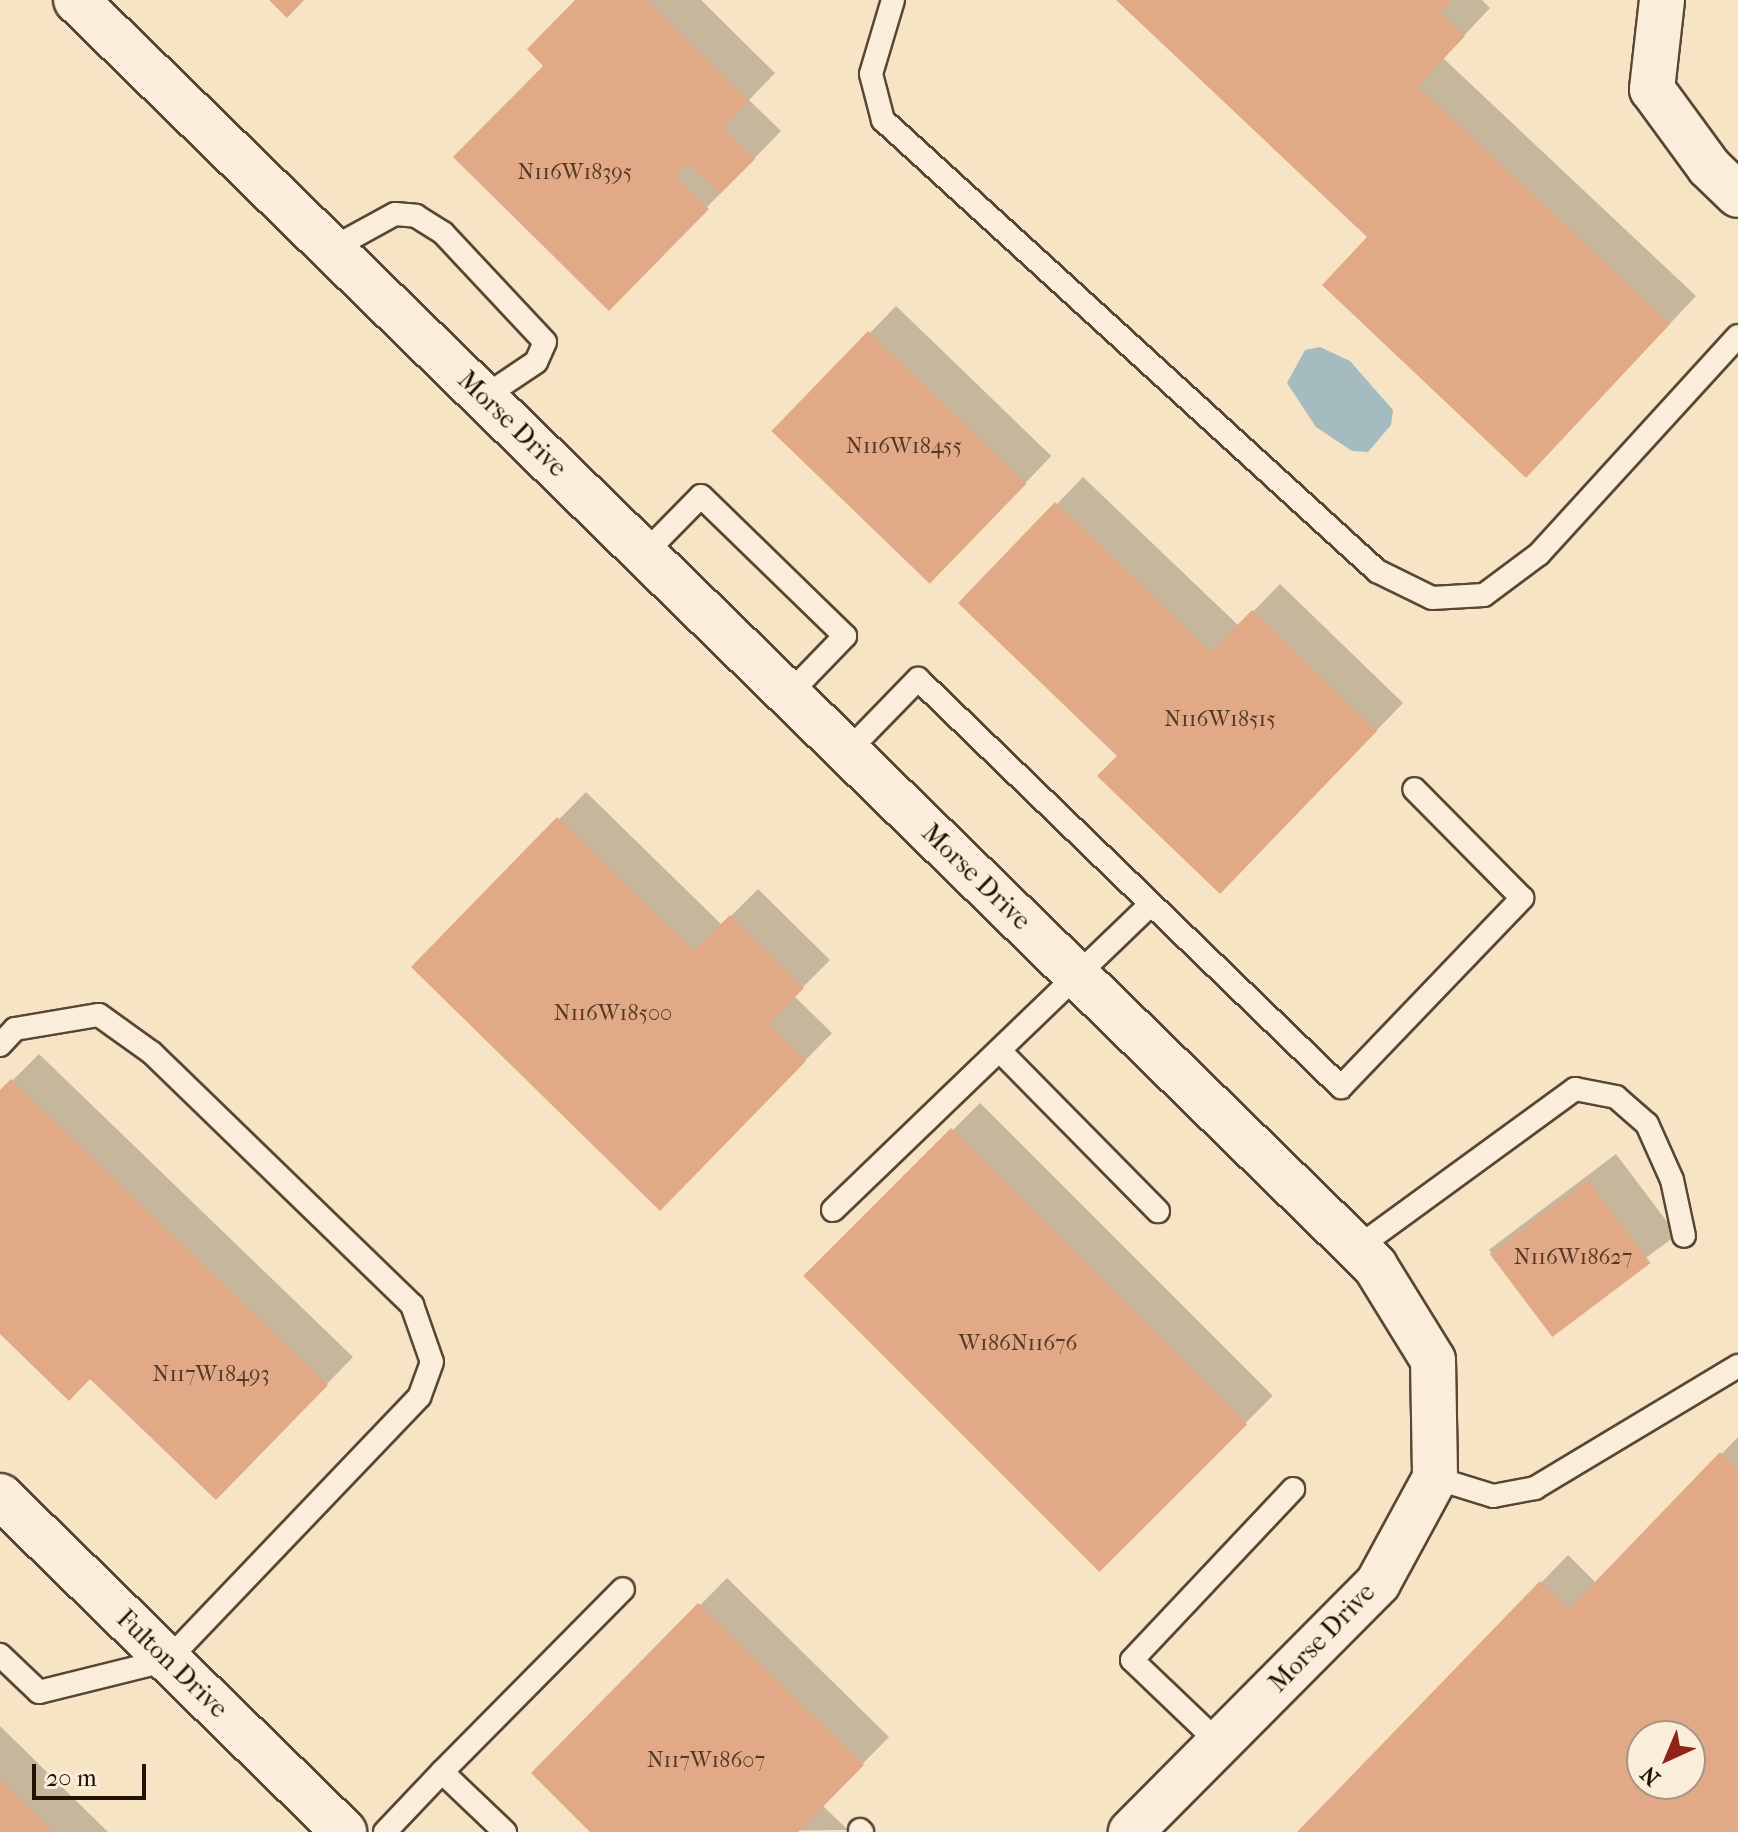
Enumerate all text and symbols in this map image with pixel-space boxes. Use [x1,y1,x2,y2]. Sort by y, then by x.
house number: N116W18395 [518,160,632,186]
street label: Morse Drive [451,364,573,484]
house number: N116W18455 [846,434,962,460]
house number: N116W18515 [1164,707,1276,733]
street label: Morse Drive [915,817,1037,937]
house number: N116W18500 [554,1001,672,1027]
house number: N116W18627 [1514,1245,1632,1271]
house number: W186N11676 [959,1331,1077,1357]
house number: N117W18493 [153,1362,269,1388]
street label: Morse Drive [1262,1577,1382,1699]
street label: Fulton Drive [110,1603,234,1725]
north arrow [1626,1720,1706,1800]
scale bar [36,1748,150,1798]
house number: N117W18607 [647,1748,765,1774]
text: N [1636,1761,1666,1791]
text: 20 m [46,1764,97,1792]

